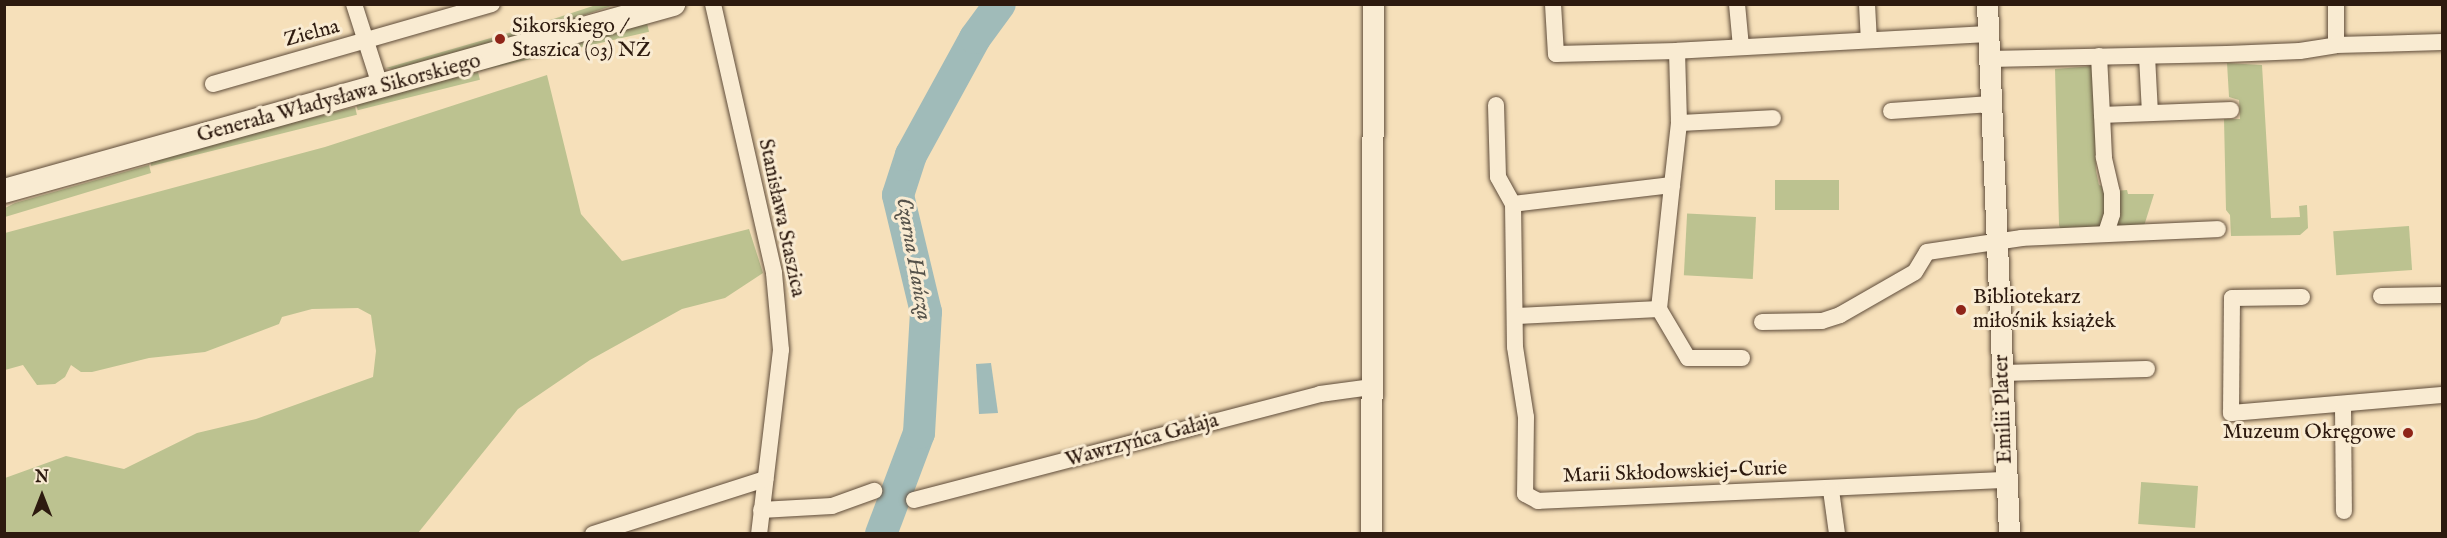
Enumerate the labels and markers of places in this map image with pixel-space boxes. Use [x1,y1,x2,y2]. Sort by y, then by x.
place label: Sikorskiego / Staszica (03) NŻ [512,14,651,64]
marker: Sikorskiego / Staszica (03) NŻ [493,32,507,46]
place label: Bibliotekarz miłośnik książek [1973,285,2116,335]
marker: Bibliotekarz miłośnik książek [1954,303,1968,317]
place label: Muzeum Okręgowe [2223,420,2396,446]
marker: Muzeum Okręgowe [2401,426,2415,440]

